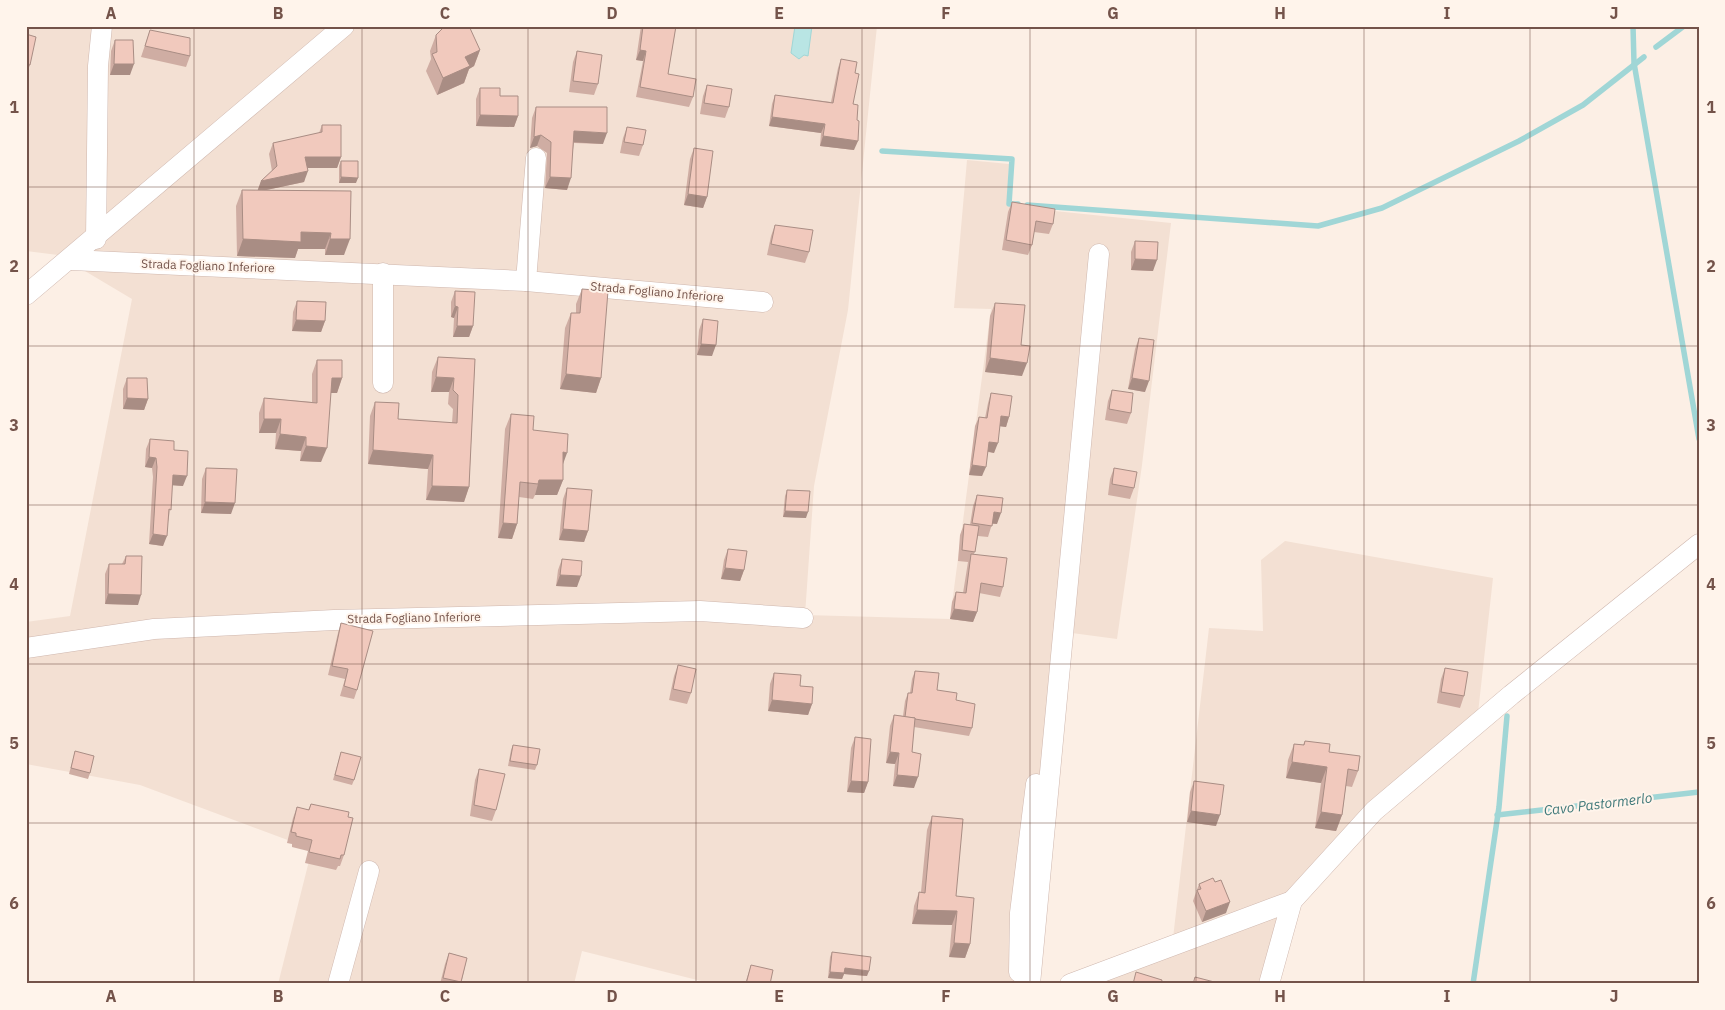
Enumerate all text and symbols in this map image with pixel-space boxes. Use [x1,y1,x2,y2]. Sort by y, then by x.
text: A [106,3,117,23]
text: B [273,3,284,23]
text: C [440,3,450,23]
text: D [606,3,618,23]
text: E [774,3,784,23]
text: F [941,3,951,23]
text: G [1107,3,1119,23]
text: H [1274,3,1286,23]
text: I [1444,3,1451,23]
text: J [1610,3,1618,23]
text: 1 [9,97,19,117]
text: 1 [1706,97,1716,117]
text: 2 [9,256,19,276]
street label: Strada Fogliano Inferiore [141,256,276,275]
text: 2 [1706,256,1716,276]
street label: Strada Fogliano Inferiore [590,278,725,305]
text: 3 [9,415,19,435]
text: 3 [1706,415,1716,435]
text: 4 [9,574,19,594]
text: 4 [1706,574,1716,594]
street label: Strada Fogliano Inferiore [347,609,481,626]
text: 5 [9,733,19,753]
text: 5 [1706,733,1716,753]
water label: Cavo Pastormerlo [1543,788,1654,820]
text: 6 [9,893,19,913]
text: 6 [1706,893,1716,913]
text: A [106,986,117,1006]
text: B [273,986,284,1006]
text: C [440,986,450,1006]
text: D [606,986,618,1006]
text: E [774,986,784,1006]
text: F [941,986,951,1006]
text: G [1107,986,1119,1006]
text: H [1274,986,1286,1006]
text: I [1444,986,1451,1006]
text: J [1610,986,1618,1006]

